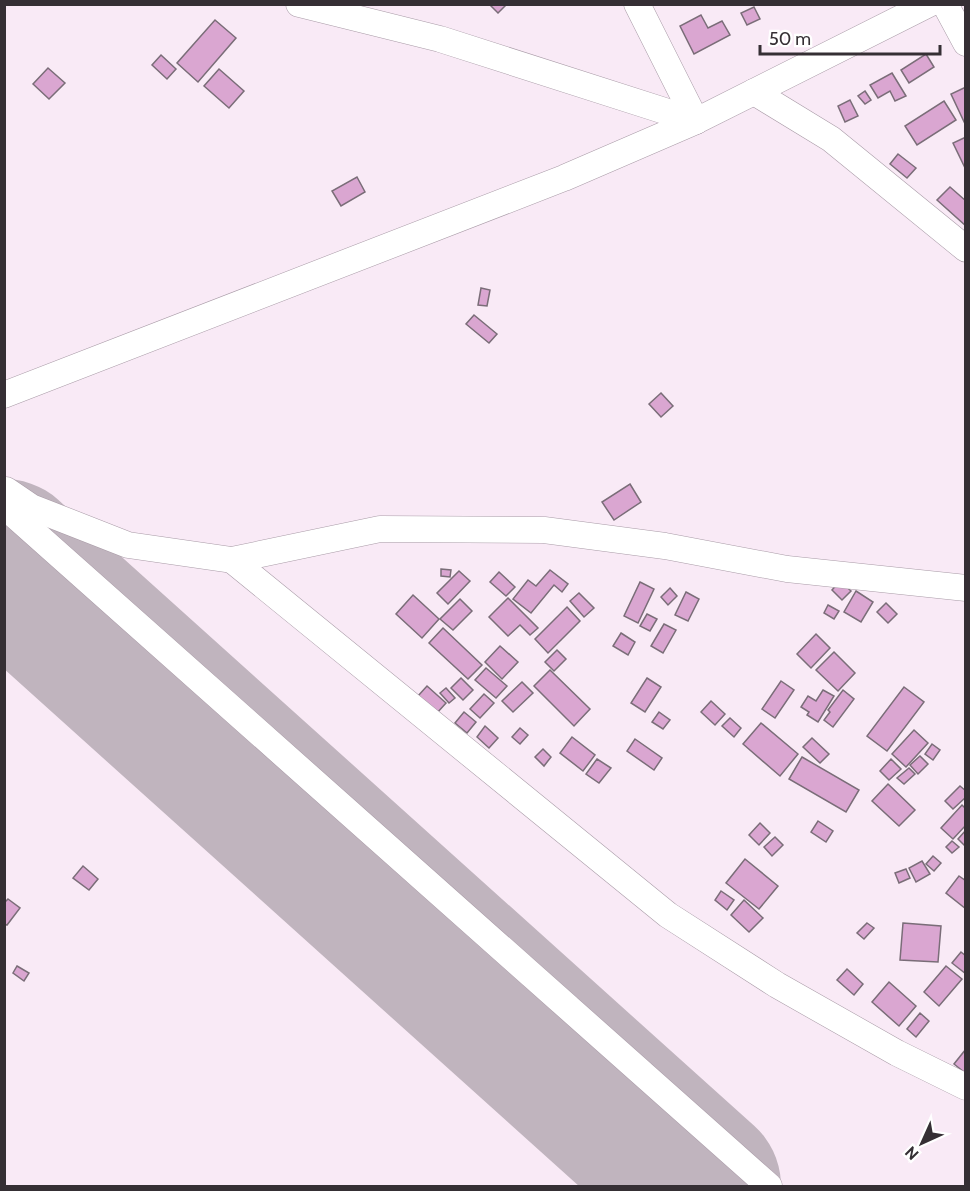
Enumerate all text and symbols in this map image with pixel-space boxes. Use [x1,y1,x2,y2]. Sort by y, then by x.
scale bar [760,18,940,56]
text: 50 m [769,28,811,50]
north arrow [892,1113,952,1173]
text: N [901,1143,922,1164]

